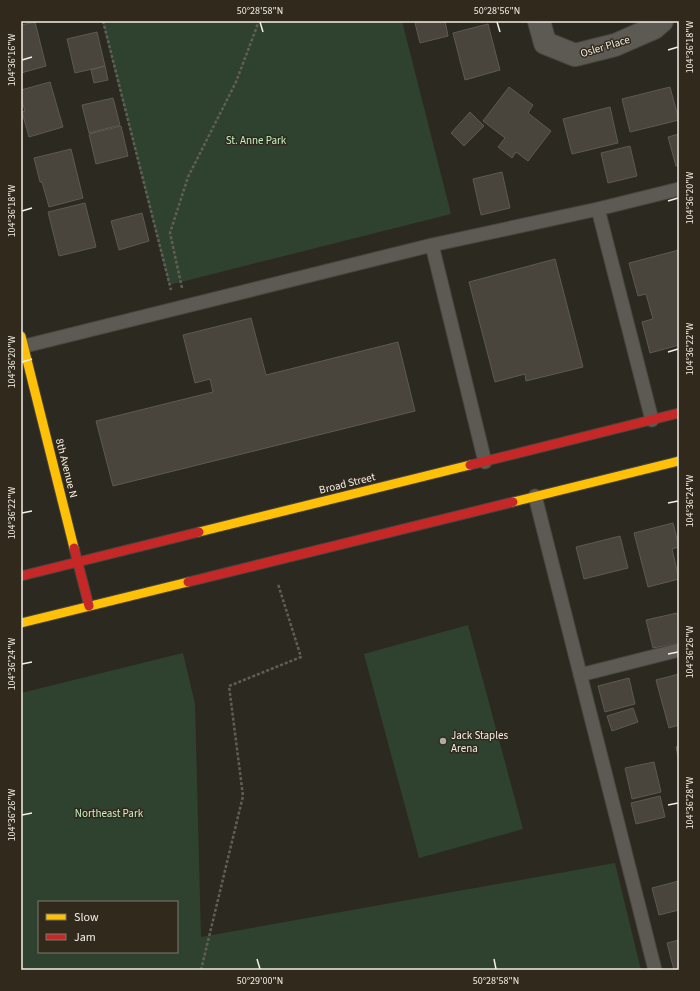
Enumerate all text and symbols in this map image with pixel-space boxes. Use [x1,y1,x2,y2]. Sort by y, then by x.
text: 50°28'58"N [237,4,283,18]
text: 50°28'56"N [474,4,520,18]
text: 104°36'18"W [683,21,697,73]
street label: Osler Place [579,32,632,61]
text: 104°36'16"W [5,34,19,86]
park label: St. Anne Park [226,133,287,148]
text: 104°36'20"W [683,172,697,224]
text: 104°36'18"W [5,185,19,237]
text: 104°36'22"W [683,323,697,375]
text: 104°36'20"W [5,336,19,388]
street label: 8th Avenue N [52,437,81,499]
street label: Broad Street [317,469,377,498]
text: 104°36'24"W [683,475,697,527]
text: 104°36'22"W [5,487,19,539]
text: 104°36'26"W [683,626,697,678]
text: 104°36'24"W [5,638,19,690]
place label: Jack Staples Arena [451,728,508,756]
marker: Jack Staples Arena [438,736,448,746]
text: 104°36'28"W [683,777,697,829]
text: 104°36'26"W [5,789,19,841]
park label: Northeast Park [75,806,144,821]
legend [38,901,178,953]
text: Slow [74,909,99,926]
text: Jam [74,929,96,946]
text: 50°29'00"N [237,974,283,988]
text: 50°28'58"N [473,974,519,988]

